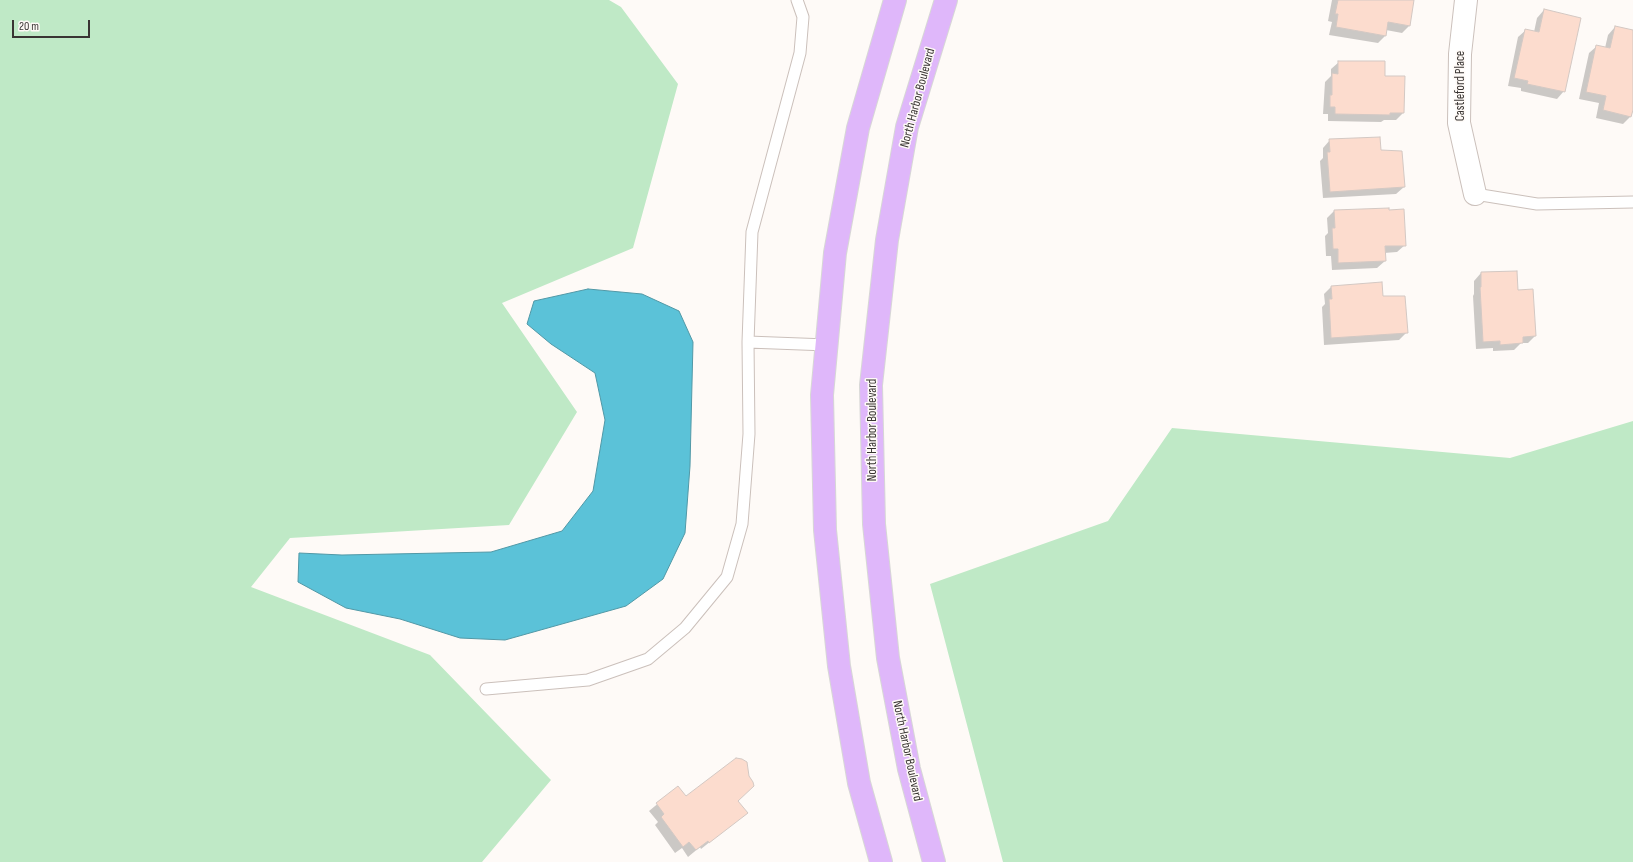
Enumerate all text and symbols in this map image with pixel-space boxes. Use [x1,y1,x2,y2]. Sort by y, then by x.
scale bar [14,12,92,38]
text: 20 m [19,19,39,34]
street label: North Harbor Boulevard [897,47,939,149]
street label: Castleford Place [1453,51,1469,121]
street label: North Harbor Boulevard [865,379,881,481]
street label: North Harbor Boulevard [889,699,925,803]

